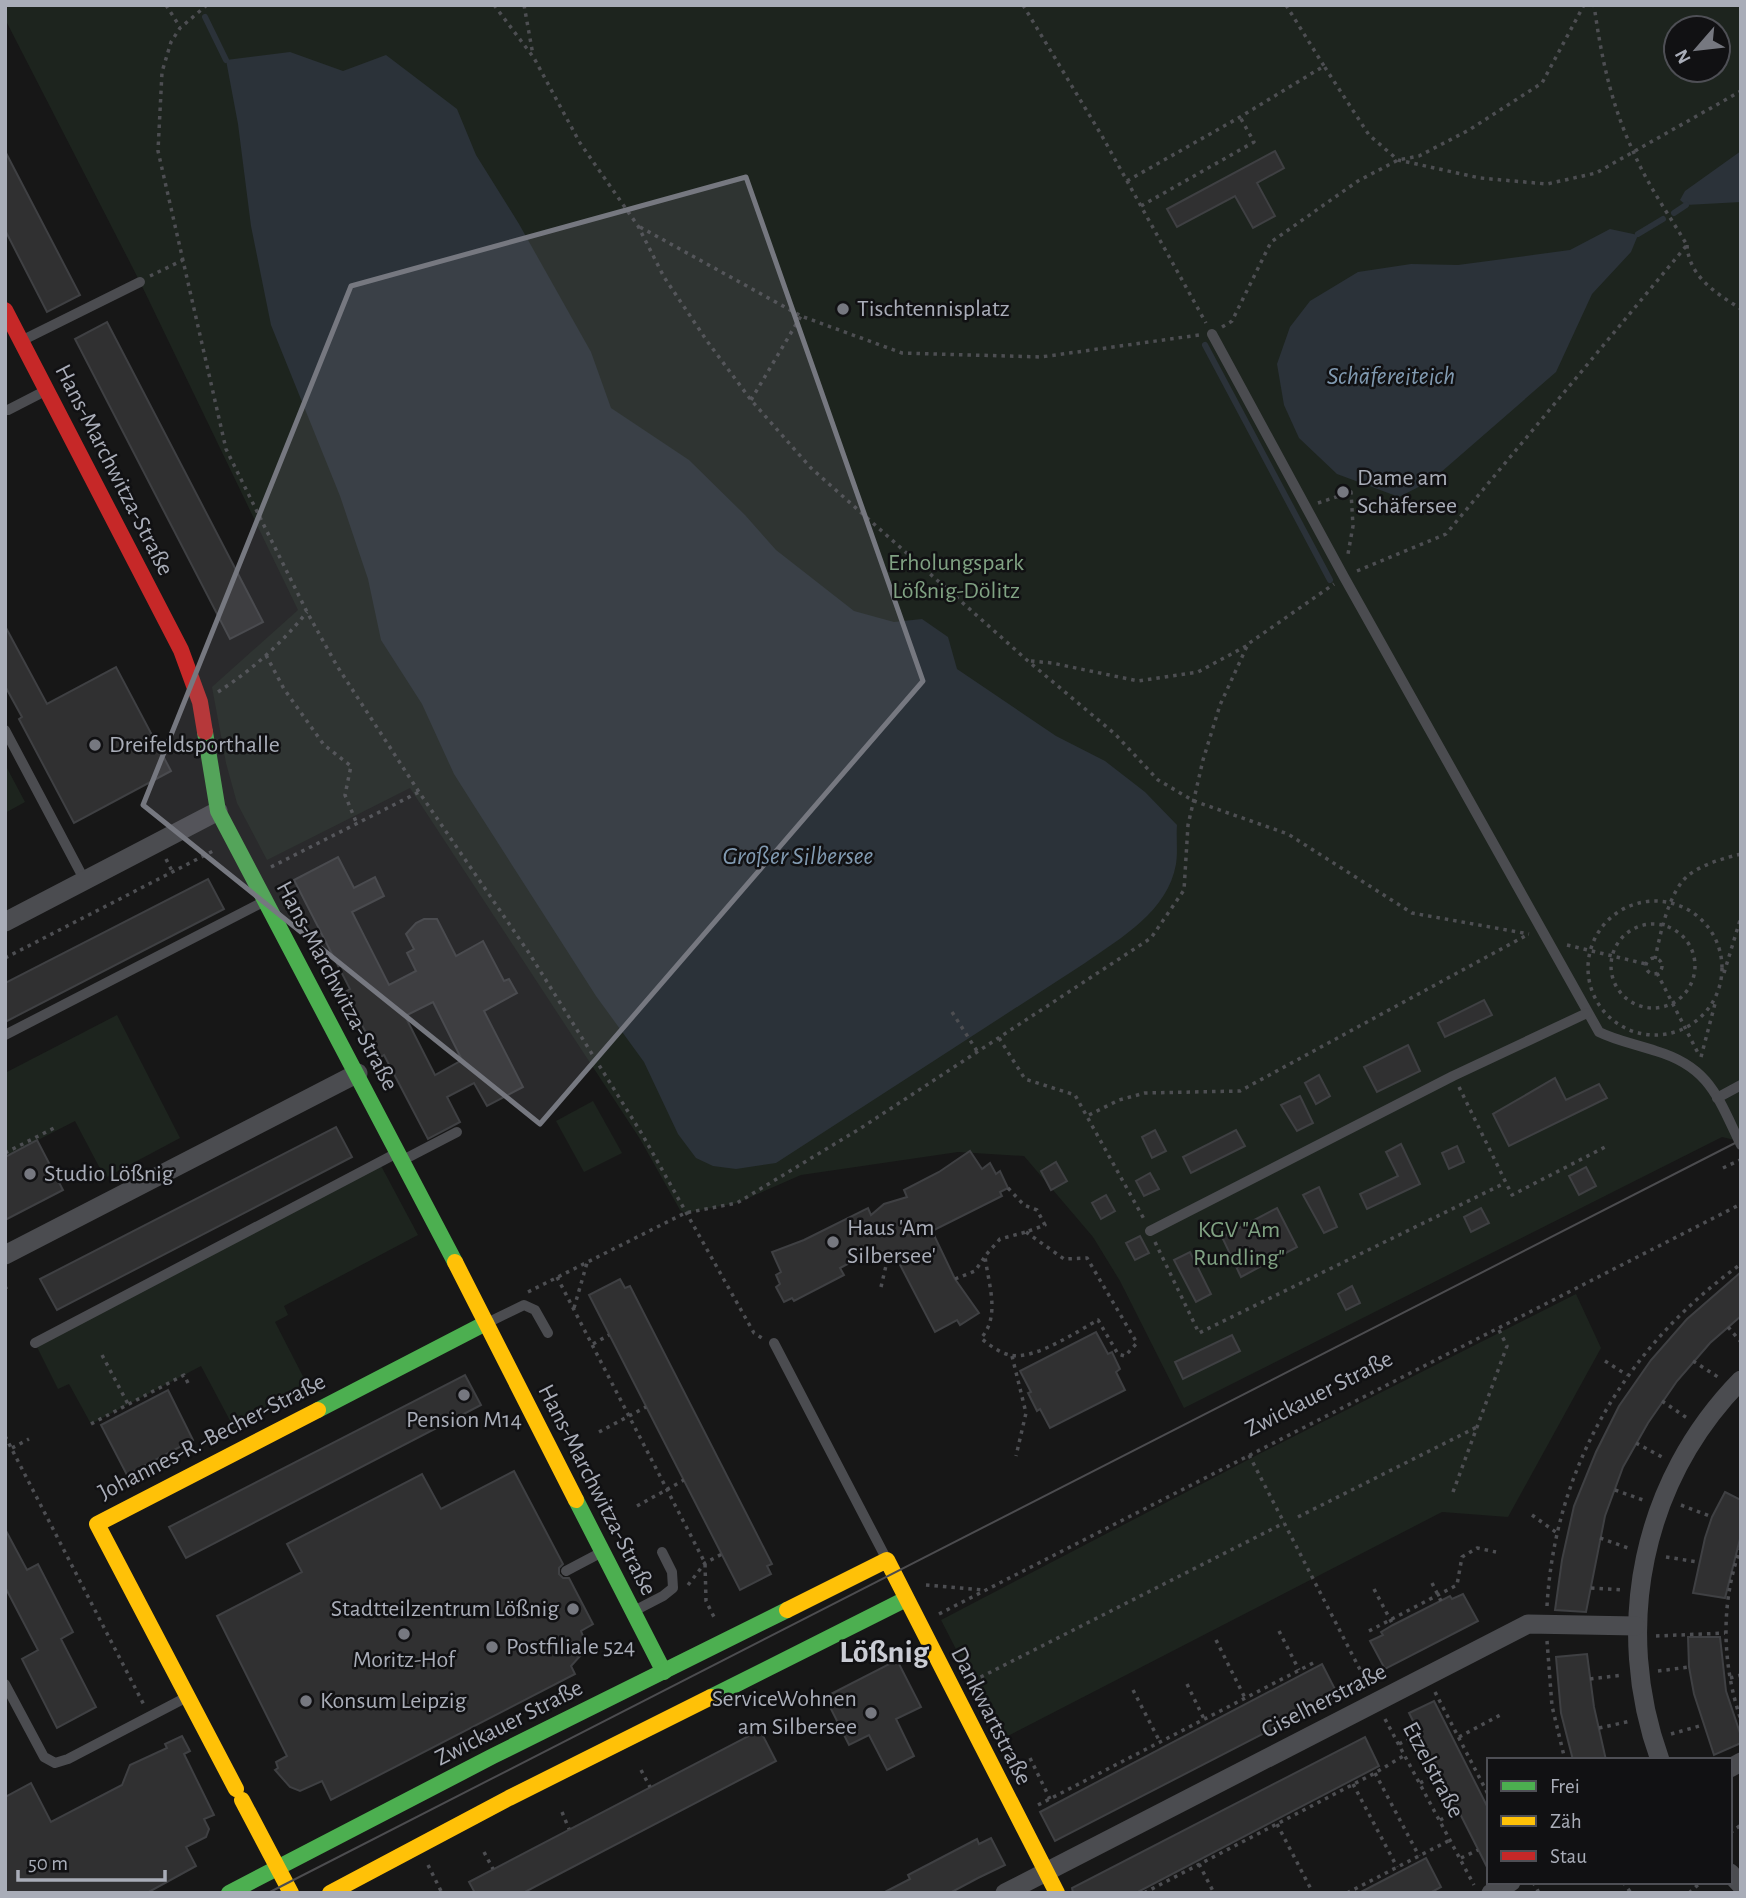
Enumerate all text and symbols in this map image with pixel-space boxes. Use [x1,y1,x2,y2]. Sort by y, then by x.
north arrow [1662,14,1732,84]
text: N [1672,46,1695,67]
place label: Tischtennisplatz [857,297,1010,321]
marker: Tischtennisplatz [835,301,851,317]
street label: Hans-Marchwitza-Straße [50,361,178,579]
water label: Schäfereiteich [1327,363,1455,389]
place label: Dame am Schäfersee [1357,466,1457,518]
marker: Dame am Schäfersee [1335,484,1351,500]
park label: Erholungspark Lößnig-Dölitz [888,551,1024,603]
place label: Dreifeldsporthalle [109,733,280,757]
marker: Dreifeldsporthalle [87,737,103,753]
water label: Großer Silbersee [723,843,874,869]
street label: Hans-Marchwitza-Straße [272,877,402,1095]
place label: Studio Lößnig [44,1162,174,1186]
marker: Studio Lößnig [22,1166,38,1182]
place label: Haus 'Am Silbersee' [847,1216,936,1268]
park label: KGV "Am Rundling" [1193,1218,1285,1270]
marker: Haus 'Am Silbersee' [825,1234,841,1250]
street label: Zwickauer Straße [1241,1347,1397,1441]
street label: Johannes-R.-Becher-Straße [95,1369,329,1505]
street label: Hans-Marchwitza-Straße [533,1381,661,1599]
marker: Pension M14 [456,1387,472,1403]
place label: Pension M14 [406,1408,522,1432]
place label: Stadtteilzentrum Lößnig [331,1597,559,1621]
marker: Stadtteilzentrum Lößnig [565,1601,581,1617]
marker: Moritz-Hof [396,1626,412,1642]
place label: Postfiliale 524 [506,1635,635,1659]
district label: Lößnig [839,1636,930,1668]
marker: Postfiliale 524 [484,1639,500,1655]
street label: Dankwartstraße [946,1643,1036,1789]
place label: Moritz-Hof [353,1648,457,1672]
street label: Giselherstraße [1258,1659,1390,1743]
street label: Zwickauer Straße [431,1676,587,1770]
place label: ServiceWohnen am Silbersee [712,1687,857,1739]
place label: Konsum Leipzig [320,1689,467,1713]
marker: Konsum Leipzig [298,1693,314,1709]
marker: ServiceWohnen am Silbersee [863,1705,879,1721]
street label: Etzelstraße [1398,1718,1468,1822]
legend [1487,1758,1732,1884]
text: Frei [1550,1776,1580,1797]
text: Zäh [1550,1811,1582,1832]
scale bar [18,1839,164,1883]
text: Stau [1550,1846,1587,1867]
text: 50 m [28,1853,68,1874]

